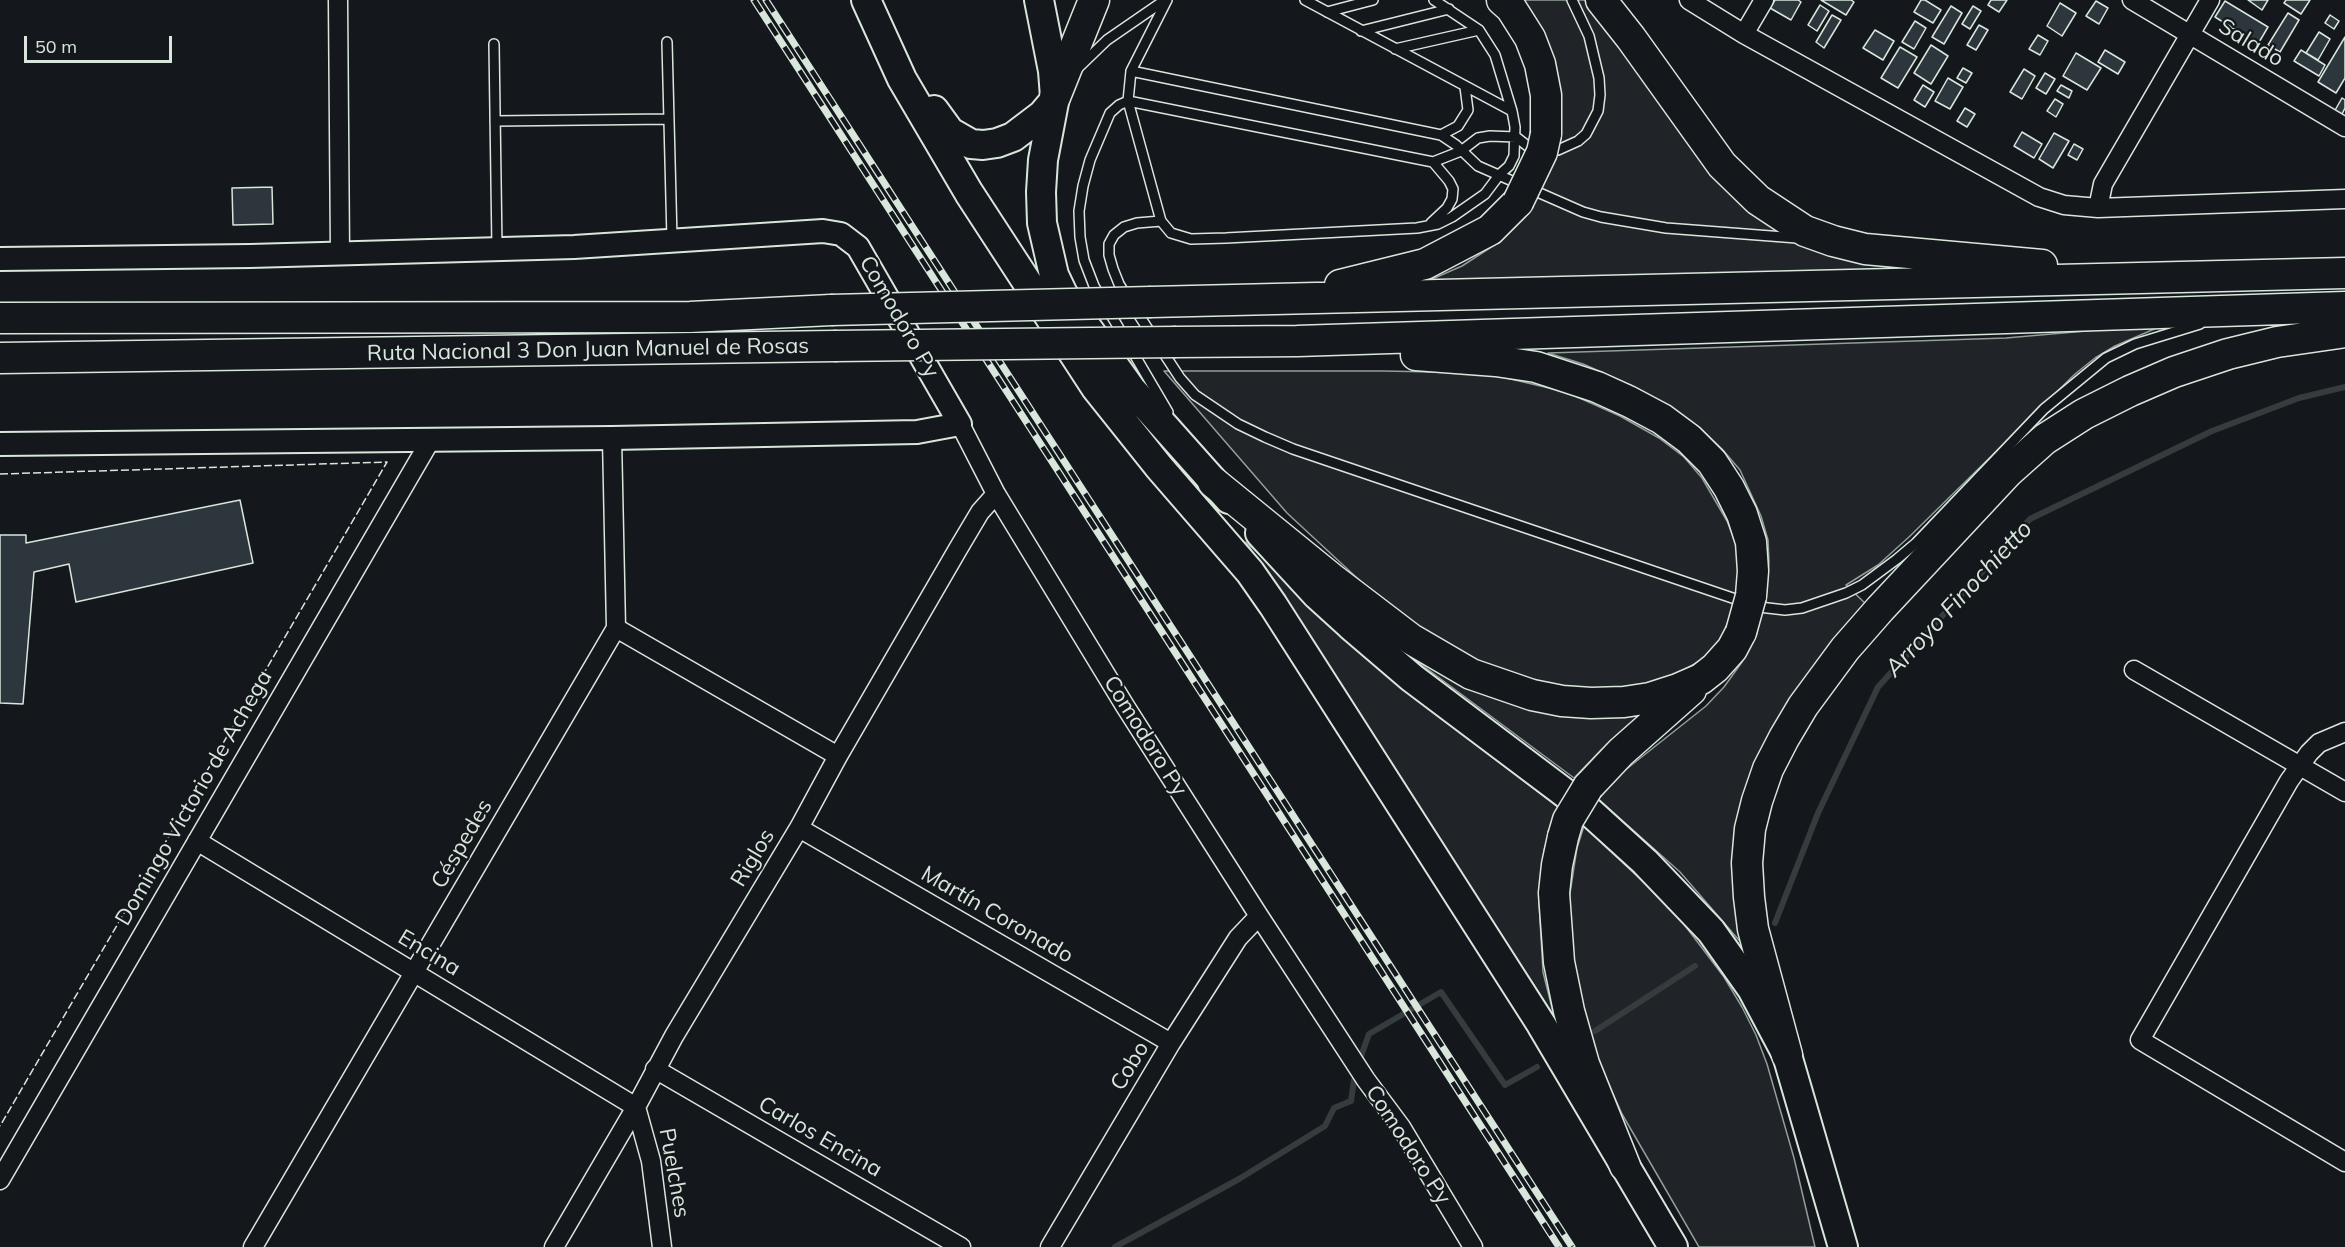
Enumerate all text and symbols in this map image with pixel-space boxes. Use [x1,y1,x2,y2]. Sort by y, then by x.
street label: Salado [2214,13,2288,73]
scale bar [27,24,176,62]
text: 50 m [35,35,77,58]
street label: Comodoro Py [853,251,945,383]
street label: Ruta Nacional 3 Don Juan Manuel de Rosas [367,333,809,367]
water label: Arroyo Finochietto [1879,515,2039,683]
street label: Domingo Victorio de Achega [110,666,278,930]
street label: Comodoro Py [1098,671,1192,801]
street label: Céspedes [426,795,498,893]
street label: Riglos [726,824,780,892]
street label: Martín Coronado [916,861,1078,969]
street label: Encina [393,924,465,982]
street label: Cobo [1105,1037,1155,1095]
street label: Comodoro Py [1360,1081,1456,1209]
street label: Carlos Encina [753,1091,887,1183]
street label: Puelches [653,1126,695,1220]

